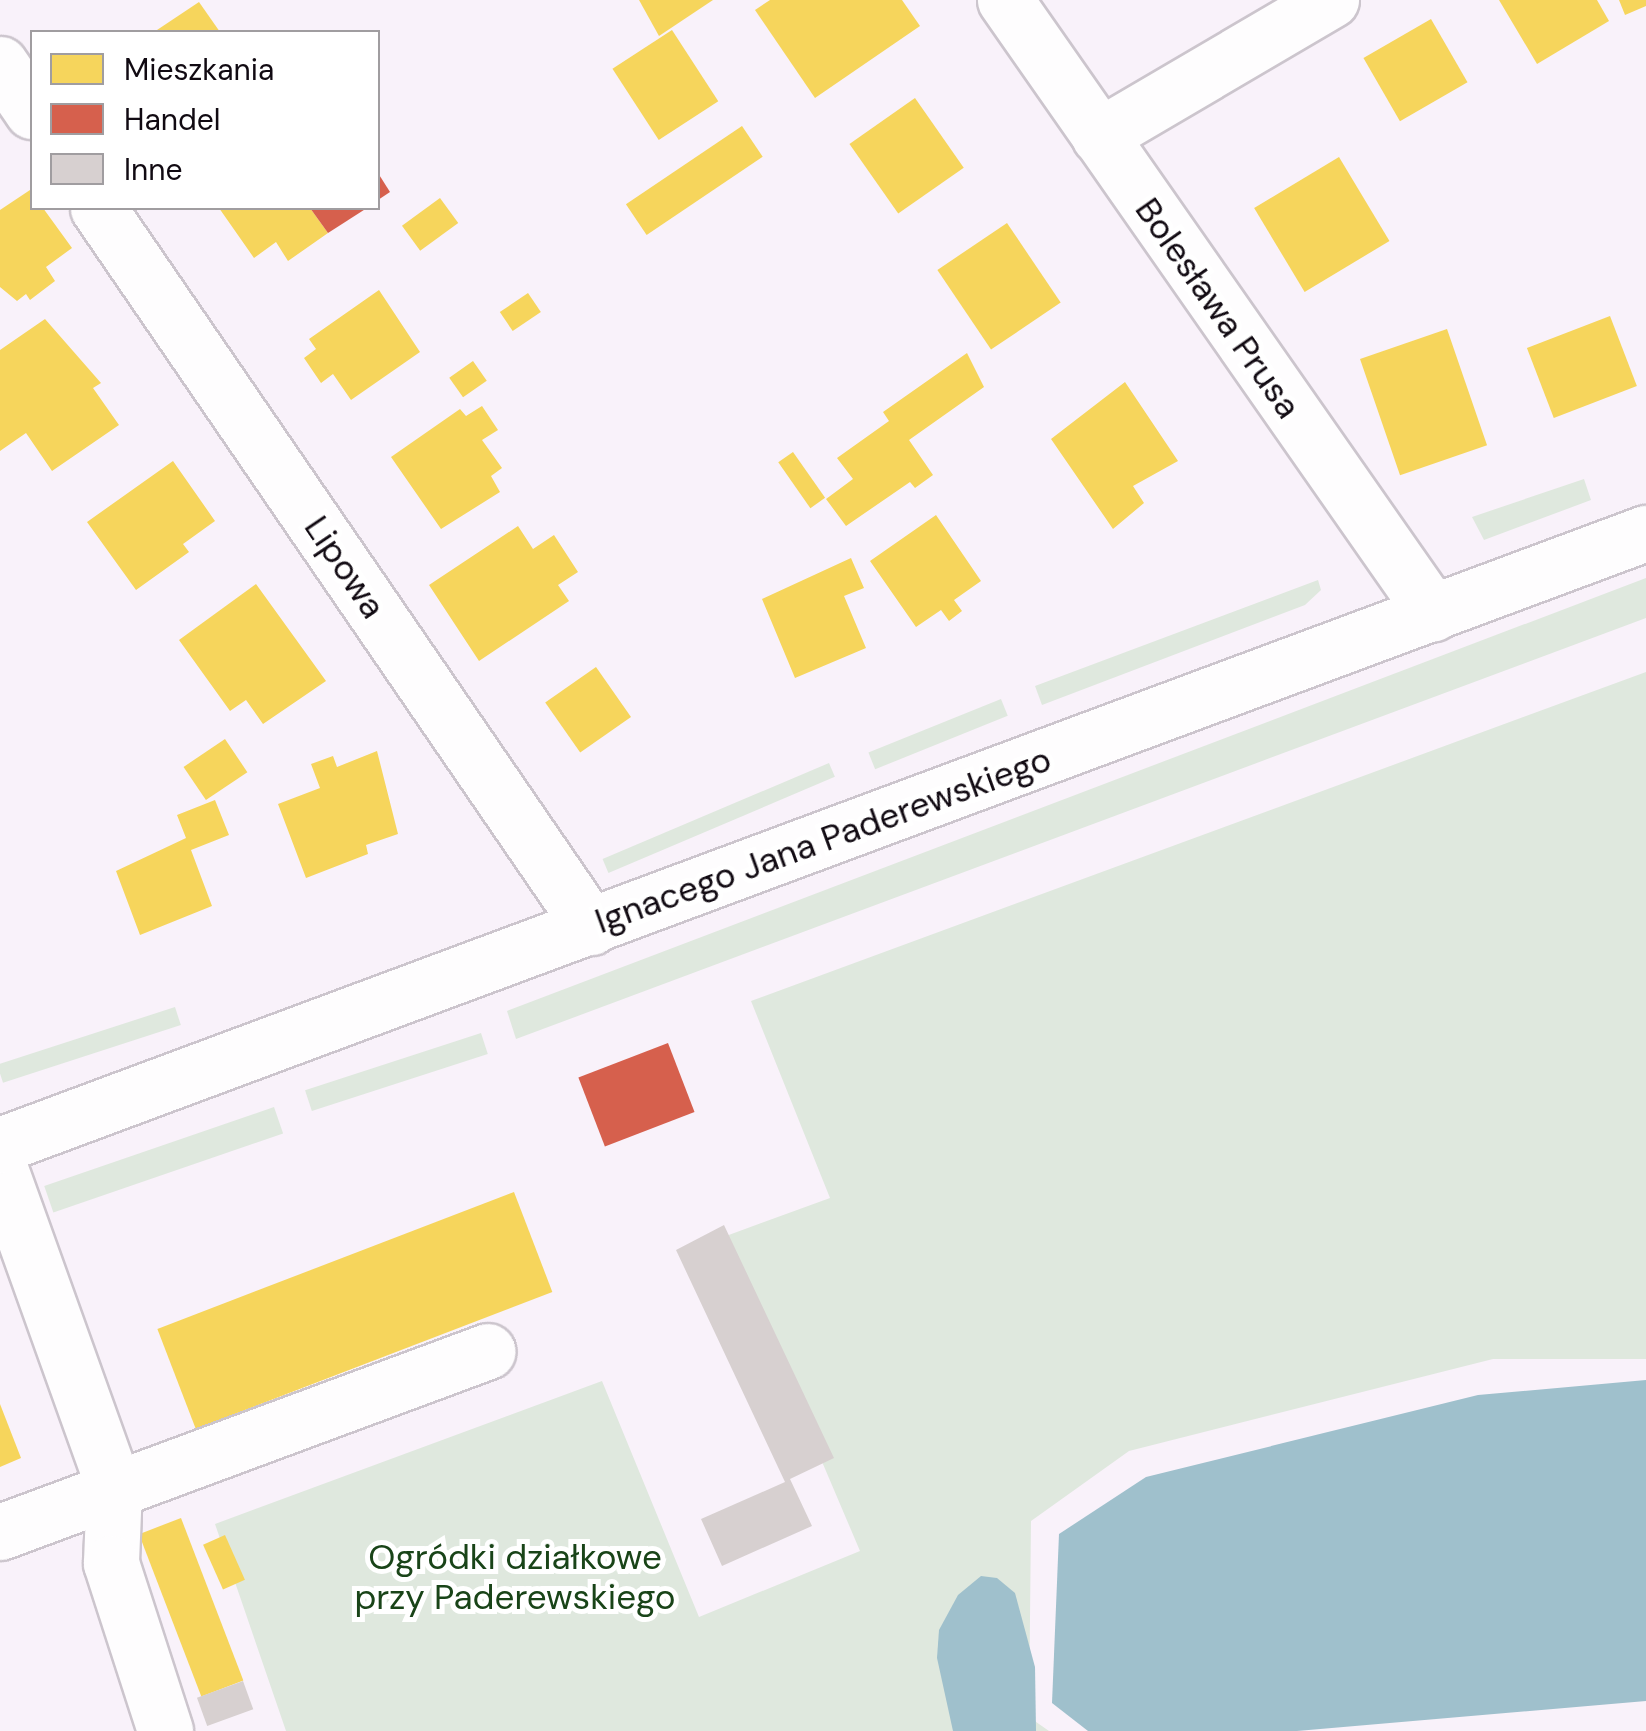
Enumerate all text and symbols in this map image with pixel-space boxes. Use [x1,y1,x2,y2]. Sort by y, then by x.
legend [30,30,380,210]
text: Mieszkania [124,50,274,89]
text: Handel [124,100,221,139]
text: Inne [124,150,183,189]
street label: Bolesława Prusa [1127,190,1309,426]
street label: Lipowa [296,508,394,626]
street label: Ignacego Jana Paderewskiego [589,738,1057,942]
park label: Ogródki działkowe przy Paderewskiego [354,1536,676,1618]

